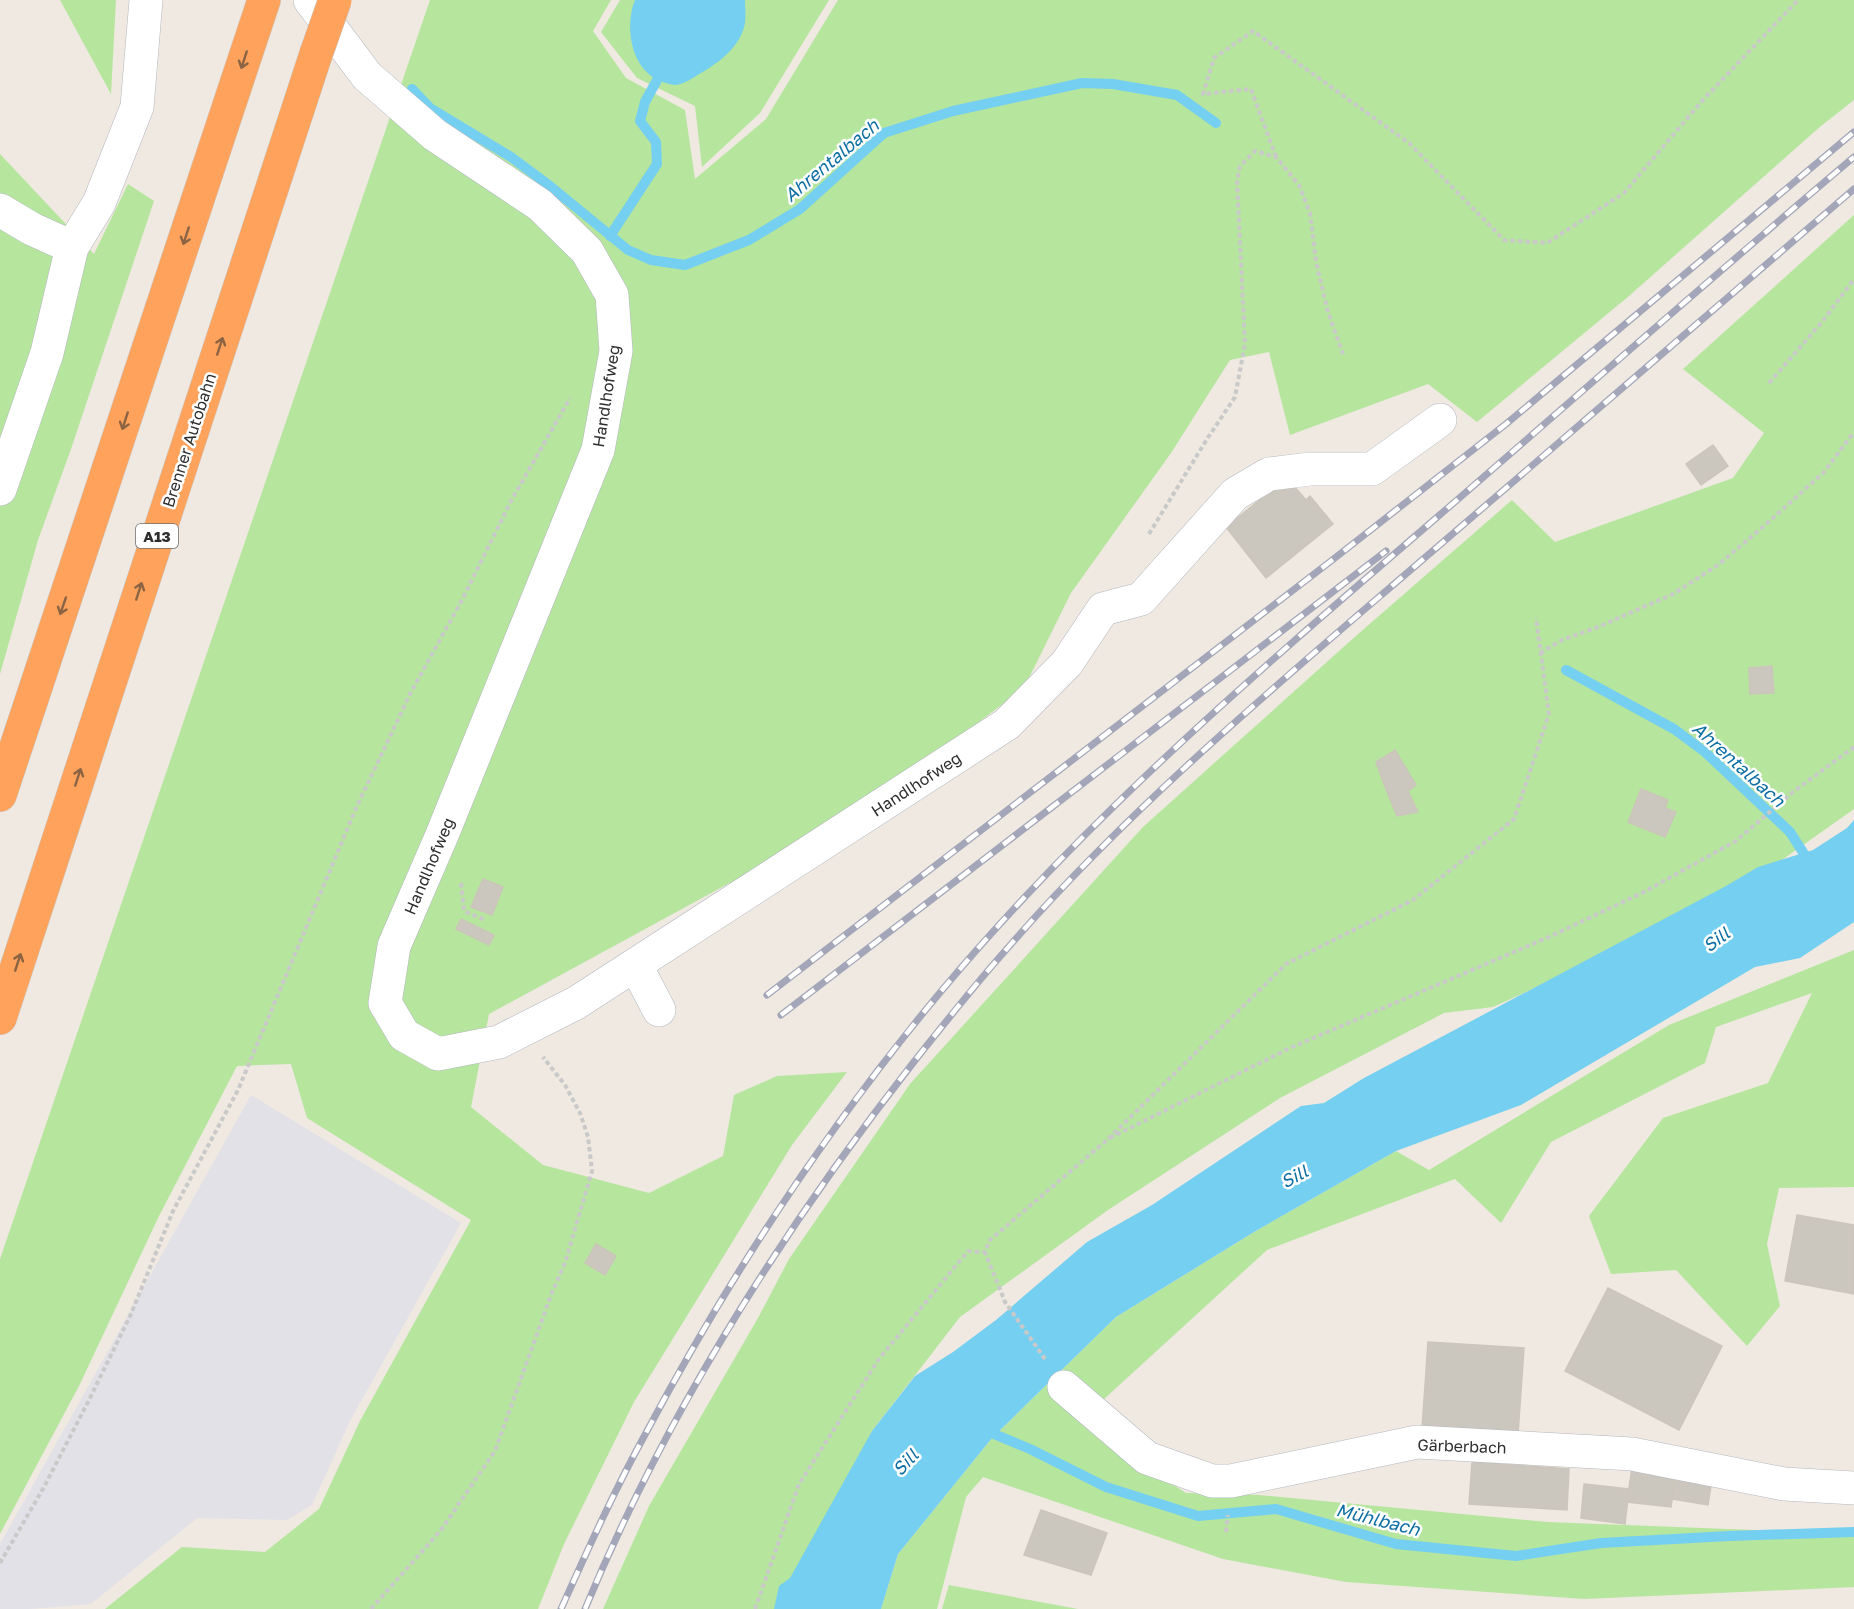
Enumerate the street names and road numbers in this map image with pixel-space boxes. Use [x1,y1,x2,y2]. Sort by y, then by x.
street label: Handlhofweg [588,343,624,449]
street label: Brenner Autobahn [158,370,220,510]
road number: A13 [136,524,178,548]
street label: Handlhofweg [867,747,965,821]
street label: Handlhofweg [400,815,458,917]
street label: Gärberbach [1417,1434,1507,1458]

